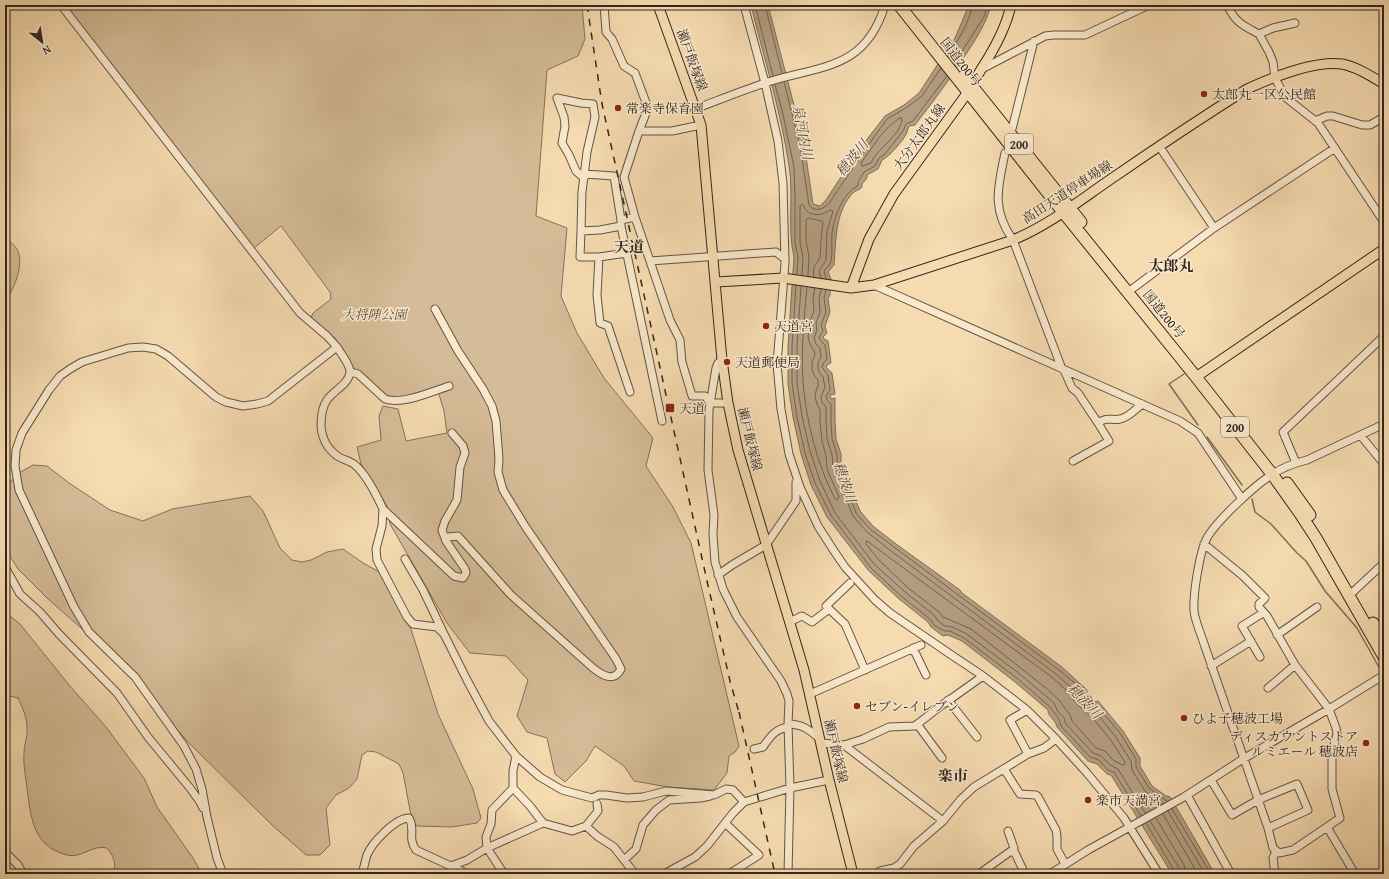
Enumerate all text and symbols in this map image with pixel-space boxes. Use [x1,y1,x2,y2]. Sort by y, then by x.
north arrow [22,22,62,62]
street label: 瀬戸飯塚線 [672,26,712,94]
street label: 国道200号 [936,33,986,91]
text: N [39,42,54,60]
place label: 太郎丸一区公民館 [1212,85,1316,104]
marker: 太郎丸一区公民館 [1199,89,1209,99]
place label: 常楽寺保育園 [626,99,704,118]
street label: 大分太郎丸線 [888,100,950,174]
marker: 常楽寺保育園 [613,103,623,113]
water label: 泉河内川 [788,103,819,163]
water label: 穂波川 [831,134,874,181]
road number: 200 [1005,134,1033,154]
street label: 高田天道停車場線 [1018,156,1116,228]
district label: 天道 [614,236,644,257]
district label: 太郎丸 [1148,255,1194,276]
street label: 国道200号 [1138,286,1190,342]
park label: 大将陣公園 [341,305,408,324]
place label: 天道宮 [774,317,813,336]
marker: 天道宮 [761,321,771,331]
place label: 天道郵便局 [735,353,800,372]
marker: 天道郵便局 [722,357,732,367]
place label: 天道 [679,399,705,418]
marker: 天道 [664,402,676,414]
street label: 瀬戸飯塚線 [733,405,767,473]
road number: 200 [1221,417,1249,437]
water label: 穂波川 [829,459,862,507]
water label: 穂波川 [1063,679,1108,725]
place label: セブン-イレブン [865,697,959,716]
marker: セブン-イレブン [852,701,862,711]
place label: ひよ子穂波工場 [1192,709,1283,728]
marker: ひよ子穂波工場 [1179,713,1189,723]
street label: 瀬戸飯塚線 [819,717,853,785]
place label: ディスカウントストア ルミエール 穂波店 [1230,727,1358,761]
marker: ディスカウントストア ルミエール 穂波店 [1361,738,1371,748]
district label: 楽市 [938,765,968,786]
place label: 楽市天満宮 [1096,791,1161,810]
marker: 楽市天満宮 [1083,795,1093,805]

